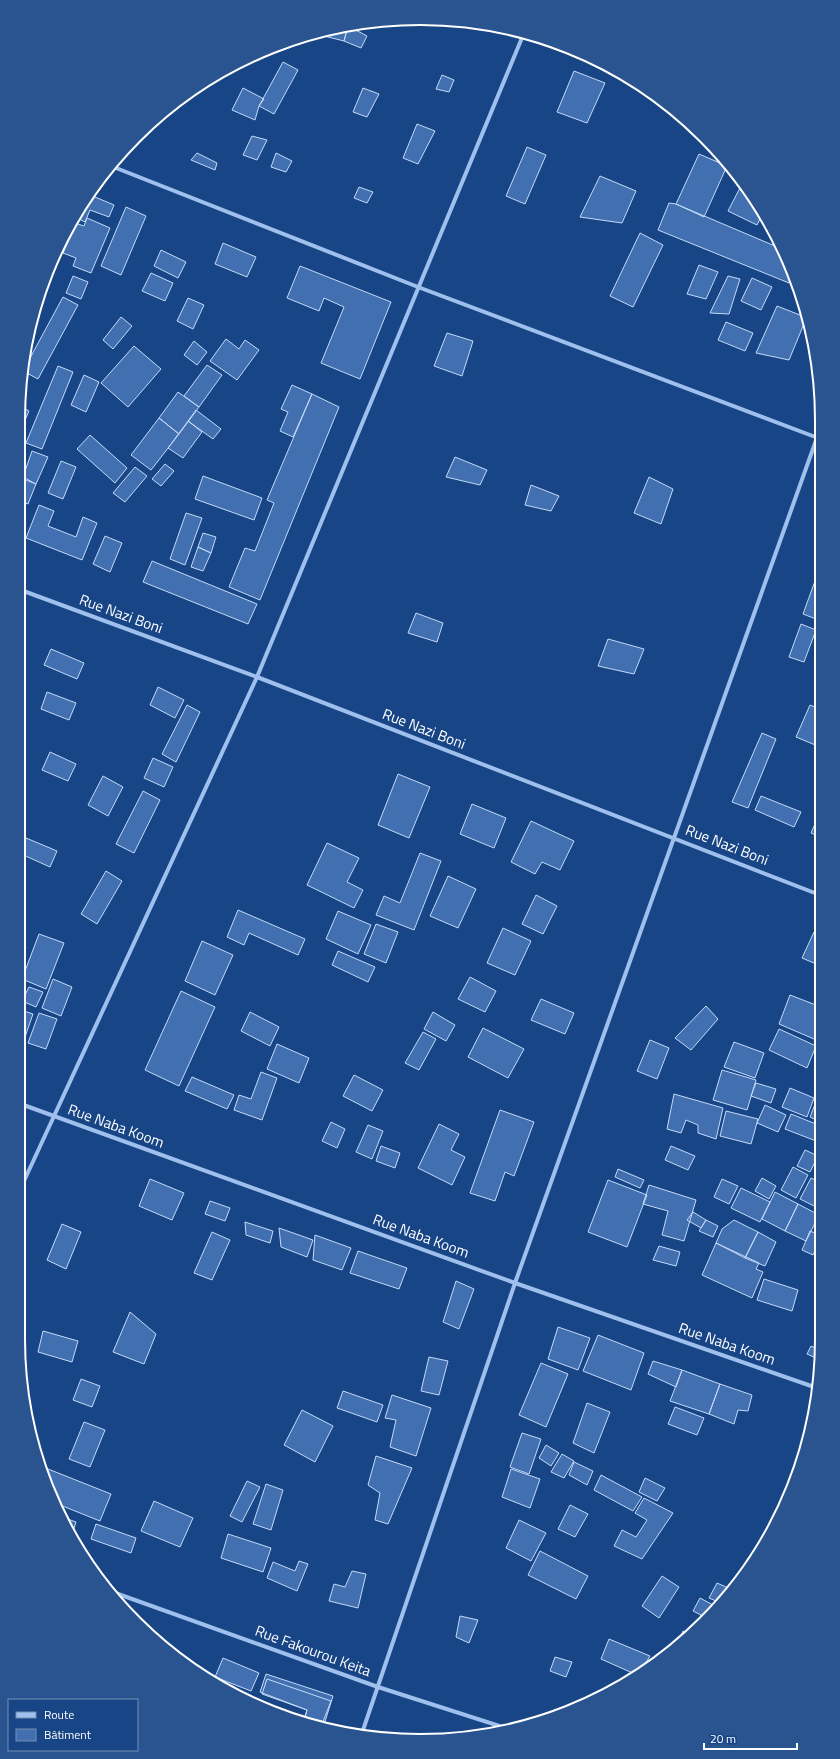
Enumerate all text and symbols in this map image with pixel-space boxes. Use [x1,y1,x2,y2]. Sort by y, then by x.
street label: Rue Nazi Boni [76,588,166,639]
street label: Rue Nazi Boni [379,702,469,755]
street label: Rue Nazi Boni [682,818,772,871]
street label: Rue Naba Koom [65,1097,168,1154]
street label: Rue Naba Koom [370,1207,473,1264]
street label: Rue Naba Koom [676,1316,779,1371]
street label: Rue Fakourou Keita [252,1619,375,1682]
legend [8,1699,138,1751]
text: Route [44,1705,74,1724]
text: Bâtiment [44,1725,92,1744]
scale bar [704,1725,797,1751]
text: 20 m [710,1729,736,1748]

